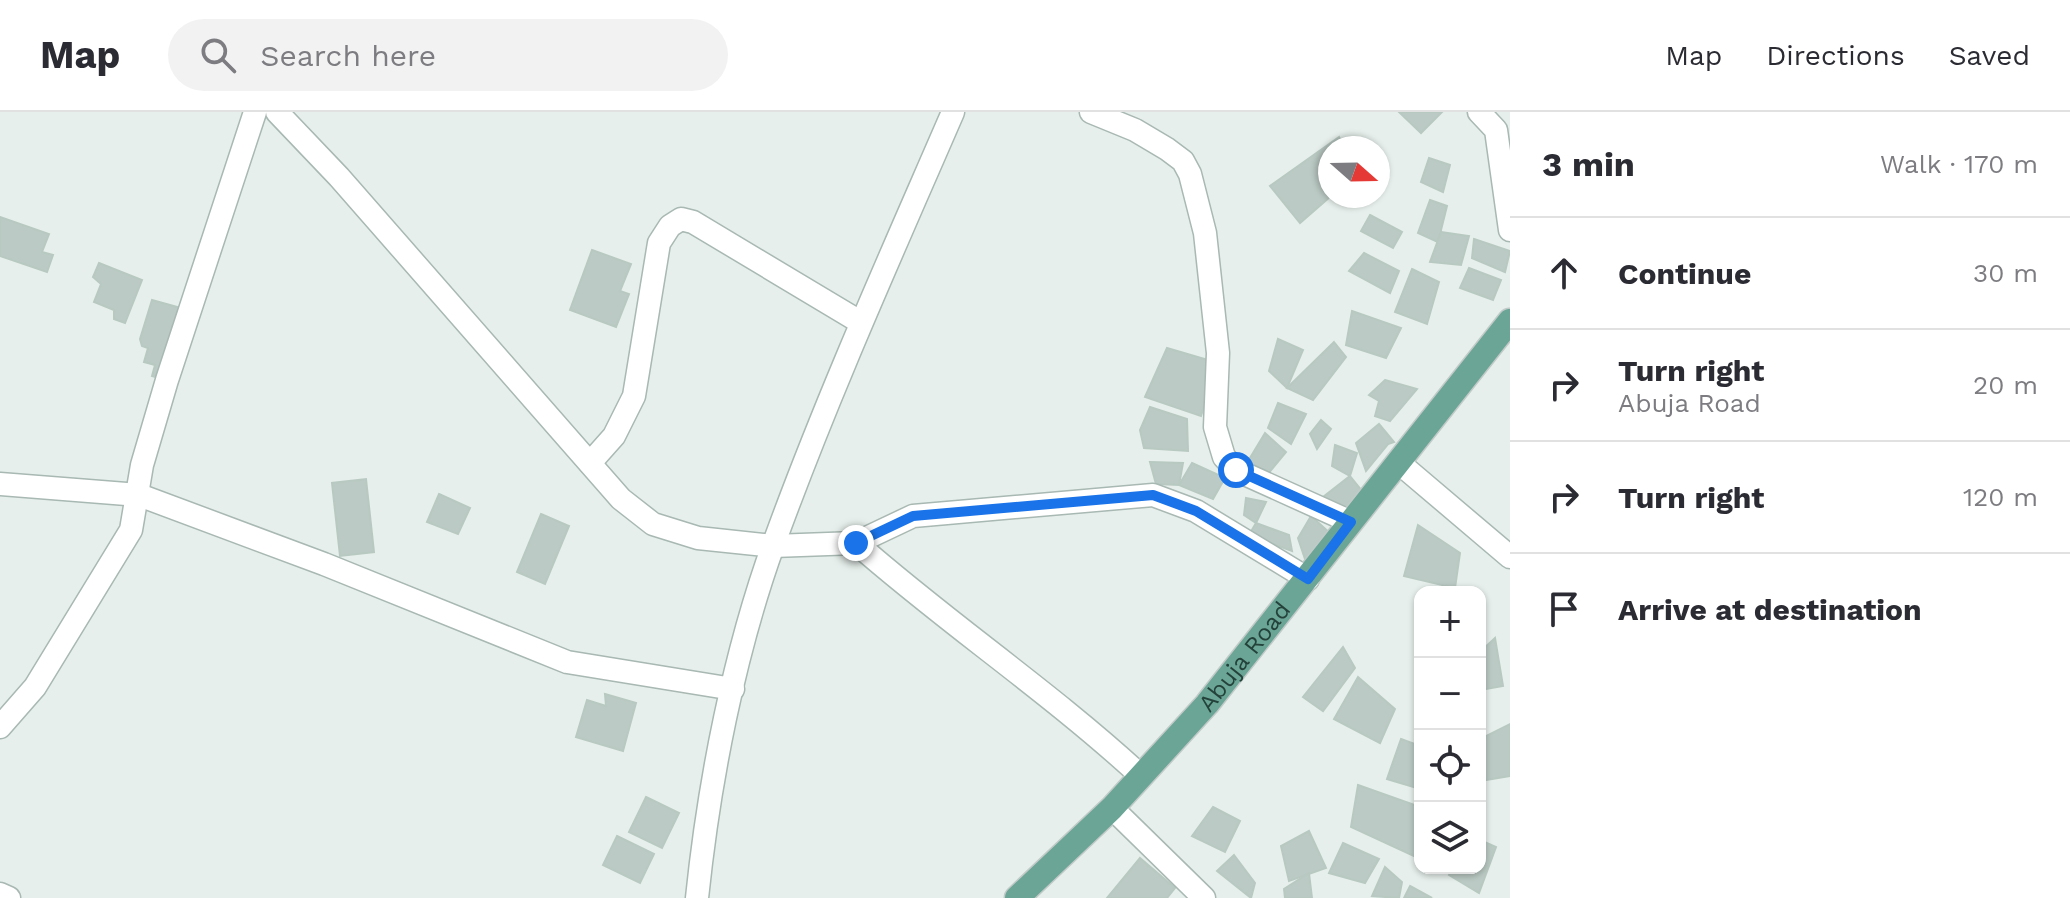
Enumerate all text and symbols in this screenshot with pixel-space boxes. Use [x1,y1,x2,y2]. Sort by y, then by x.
search box [168,19,728,91]
text: Map [40,33,120,77]
icon: search [196,33,240,77]
text: Search here [260,38,436,73]
text: Map [1665,39,1722,72]
text: Directions [1766,39,1905,72]
text: Saved [1949,39,2030,72]
north arrow [1318,136,1390,208]
text: 3 min [1542,144,1635,184]
text: Walk · 170 m [1880,149,2038,179]
icon: ahead [1542,251,1586,295]
text: Continue [1618,256,1751,291]
text: 30 m [1973,258,2038,288]
text: Turn right [1618,353,1764,388]
icon: right [1542,363,1586,407]
text: 20 m [1973,370,2038,400]
text: Abuja Road [1618,388,1761,418]
route start [1218,452,1254,488]
icon: right [1542,475,1586,519]
text: Turn right [1618,480,1764,515]
text: 120 m [1963,482,2038,512]
route end [838,525,874,561]
map controls [1414,586,1486,874]
button: + [1414,586,1486,658]
icon: arrive [1542,587,1586,631]
text: Arrive at destination [1618,592,1922,627]
street label: Abuja Road [1192,596,1296,717]
button: − [1414,658,1486,730]
button: locate [1414,730,1486,802]
button: layers [1414,802,1486,874]

